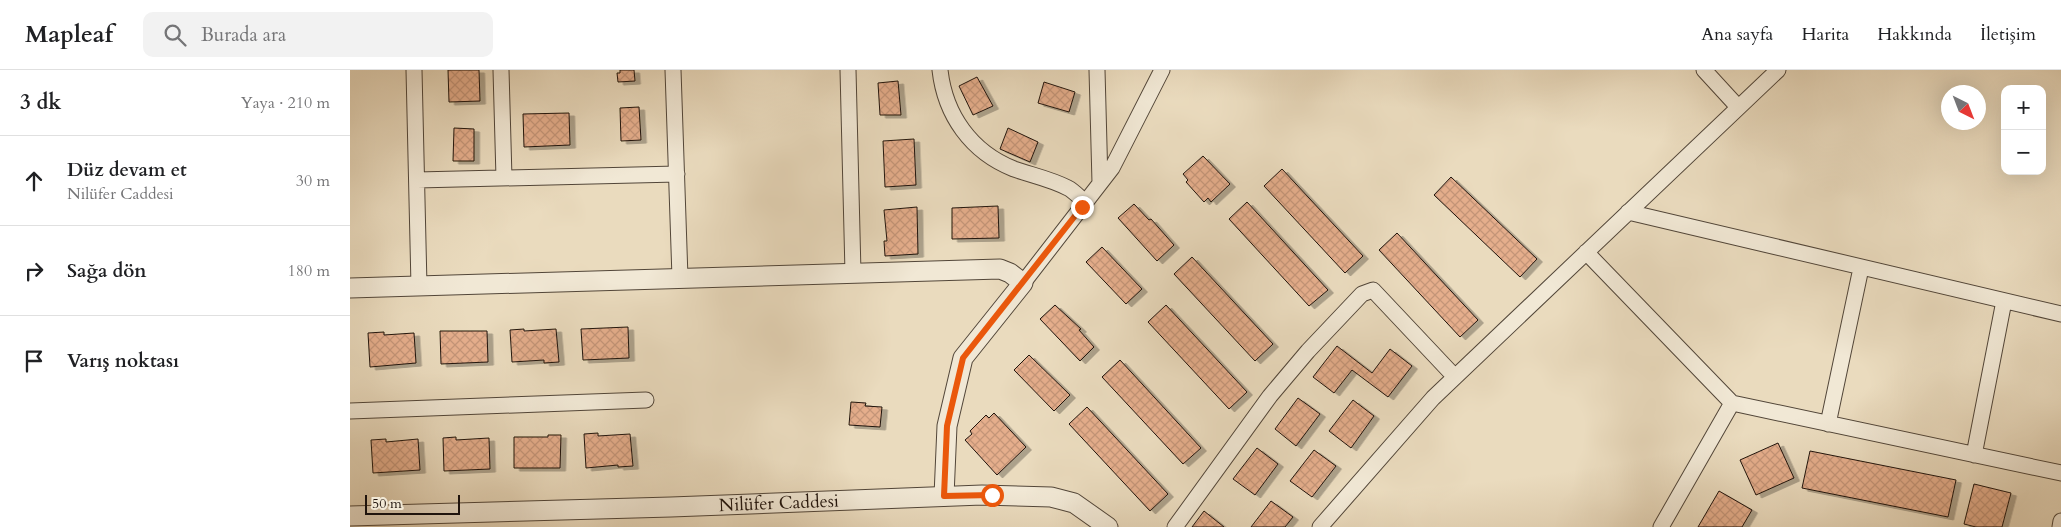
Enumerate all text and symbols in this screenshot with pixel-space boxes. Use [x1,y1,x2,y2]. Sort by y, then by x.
search box [143,12,493,57]
text: Mapleaf [25,18,113,51]
icon: search [161,21,189,49]
text: Burada ara [201,22,286,48]
text: Ana sayfa [1701,22,1773,47]
text: Harita [1801,22,1849,47]
text: Hakkında [1877,22,1952,47]
text: İletişim [1980,22,2036,47]
north arrow [1941,85,1986,130]
map controls [2001,85,2046,175]
button: + [2001,85,2046,130]
text: 3 dk [20,88,61,117]
text: Yaya · 210 m [241,92,330,114]
button: − [2001,130,2046,175]
text: Düz devam et [67,157,187,183]
icon: ahead [20,167,48,195]
text: 30 m [296,170,330,192]
text: Nilüfer Caddesi [67,183,174,205]
route end [1071,196,1094,219]
icon: right [20,257,48,285]
text: Sağa dön [67,258,147,284]
text: 180 m [288,260,330,282]
icon: arrive [20,347,48,375]
text: Varış noktası [67,348,179,374]
route start [981,484,1004,507]
street label: Nilüfer Caddesi [718,489,839,518]
scale bar [365,492,460,515]
text: 50 m [372,494,402,513]

